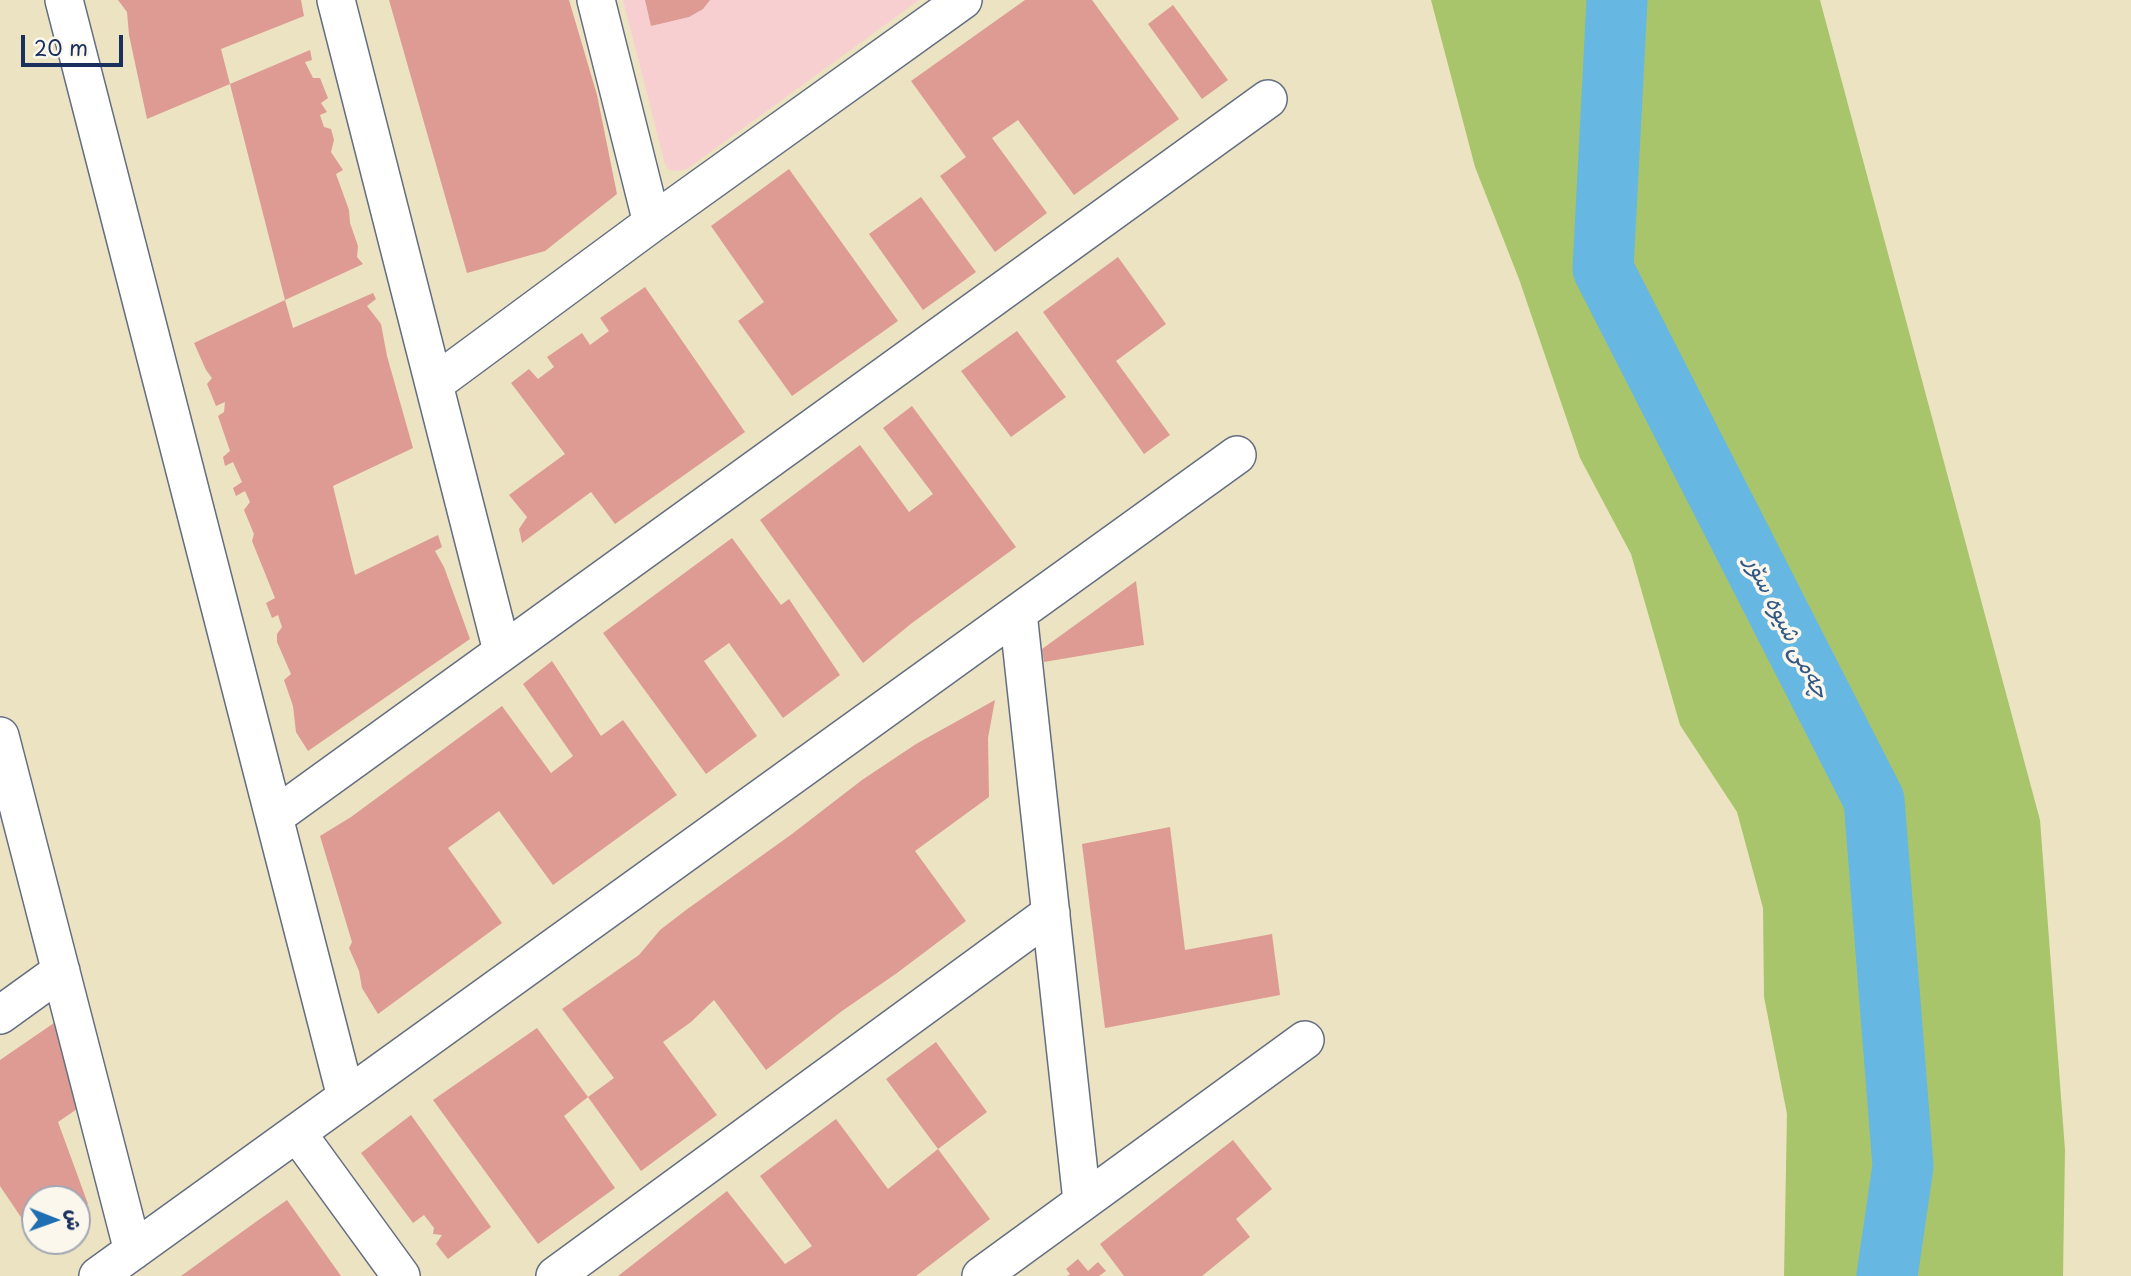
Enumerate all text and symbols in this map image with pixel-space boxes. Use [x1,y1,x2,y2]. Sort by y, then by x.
scale bar [24,21,126,65]
text: 20 m [34,31,88,63]
water label: چەمی شیوە سۆر [1738,552,1834,704]
north arrow [21,1185,91,1255]
text: ش [61,1210,89,1231]

